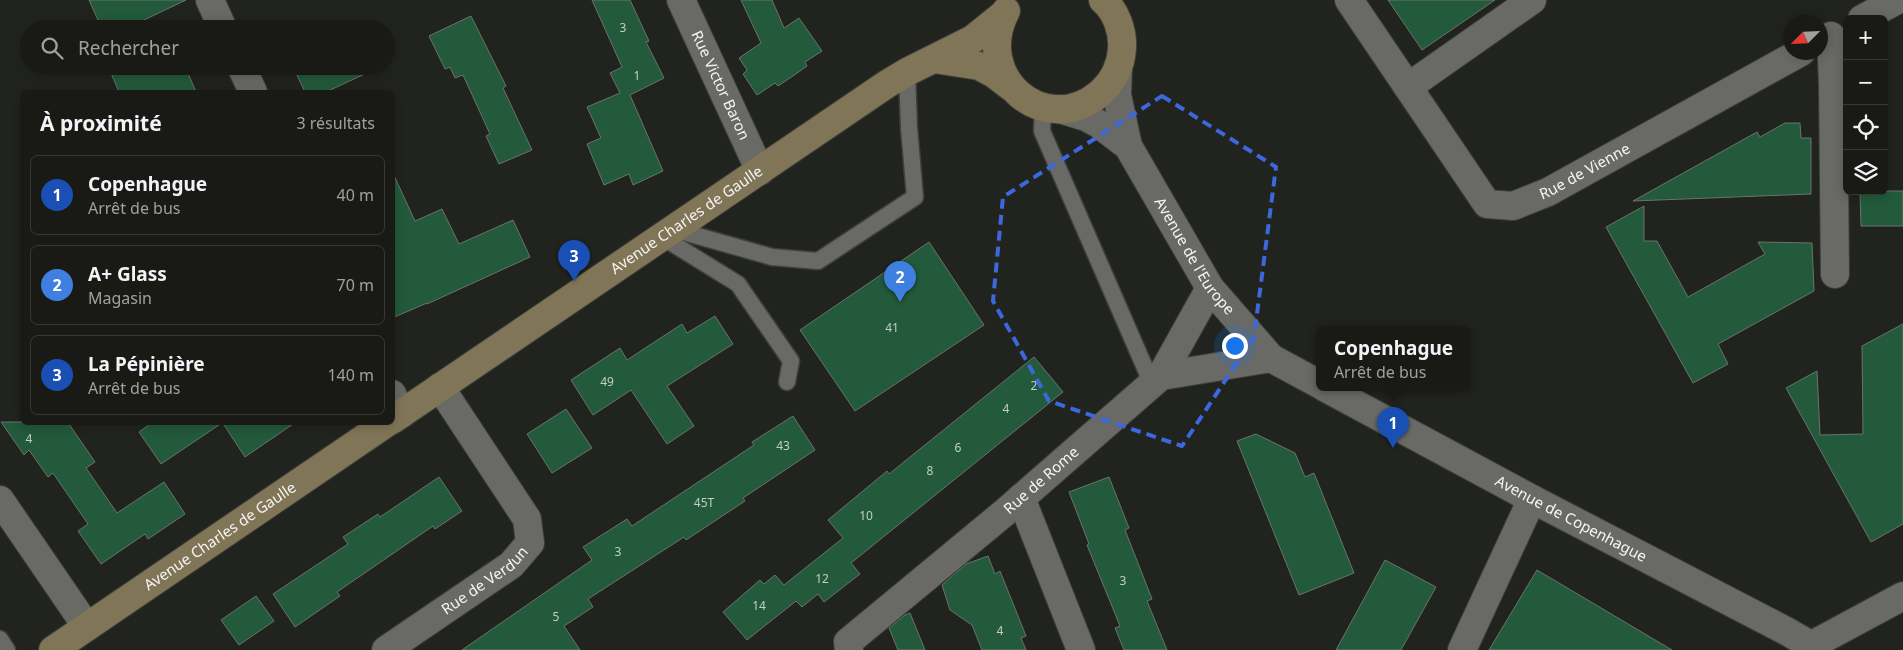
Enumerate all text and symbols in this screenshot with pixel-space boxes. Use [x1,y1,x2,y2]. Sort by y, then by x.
north arrow [1783,15,1828,60]
map controls [1843,15,1888,195]
button: + [1843,15,1888,60]
house number: 3 [620,19,627,36]
search box [20,20,395,75]
street label: Rue Victor Baron [687,27,755,143]
icon: search [38,34,66,62]
text: Rechercher [78,35,179,61]
button: − [1843,60,1888,105]
house number: 1 [634,67,640,84]
button: locate [1843,105,1888,150]
text: À proximité [40,109,162,137]
text: 3 résultats [297,112,375,134]
street label: Rue de Vienne [1536,138,1633,204]
button: layers [1843,150,1888,195]
street label: Avenue Charles de Gaulle [606,160,766,278]
text: Copenhague [88,171,207,197]
text: 1 [52,184,62,206]
text: 40 m [337,184,374,206]
street label: Avenue de l'Europe [1151,193,1240,319]
text: Arrêt de bus [88,197,181,219]
pin: 3 [558,240,590,281]
text: A+ Glass [88,261,167,287]
pin: 2 [884,261,916,302]
text: 2 [52,274,62,296]
text: 70 m [337,274,374,296]
text: Magasin [88,287,152,309]
house number: 41 [885,319,899,336]
popup [1316,326,1471,391]
your location [1222,333,1248,359]
text: Copenhague [1334,335,1453,361]
text: La Pépinière [88,351,205,377]
text: Arrêt de bus [1334,361,1426,383]
text: 3 [52,364,62,386]
text: 140 m [327,364,374,386]
house number: 49 [600,373,614,390]
text: Arrêt de bus [88,377,181,399]
house number: 2 [1031,377,1038,394]
house number: 4 [1003,400,1010,417]
pin: 1 [1377,407,1409,448]
house number: 4 [26,430,33,447]
house number: 43 [776,437,790,454]
house number: 6 [955,439,962,456]
street label: Rue de Rome [999,441,1082,518]
house number: 8 [927,462,934,479]
street label: Avenue de Copenhague [1492,470,1651,566]
street label: Avenue Charles de Gaulle [139,477,299,594]
house number: 45T [694,494,715,511]
house number: 10 [859,507,873,524]
street label: Rue de Verdun [437,541,532,618]
house number: 3 [615,543,622,560]
house number: 12 [815,570,829,587]
house number: 3 [1120,572,1127,589]
house number: 14 [752,597,766,614]
house number: 5 [553,608,560,625]
house number: 4 [997,622,1004,639]

